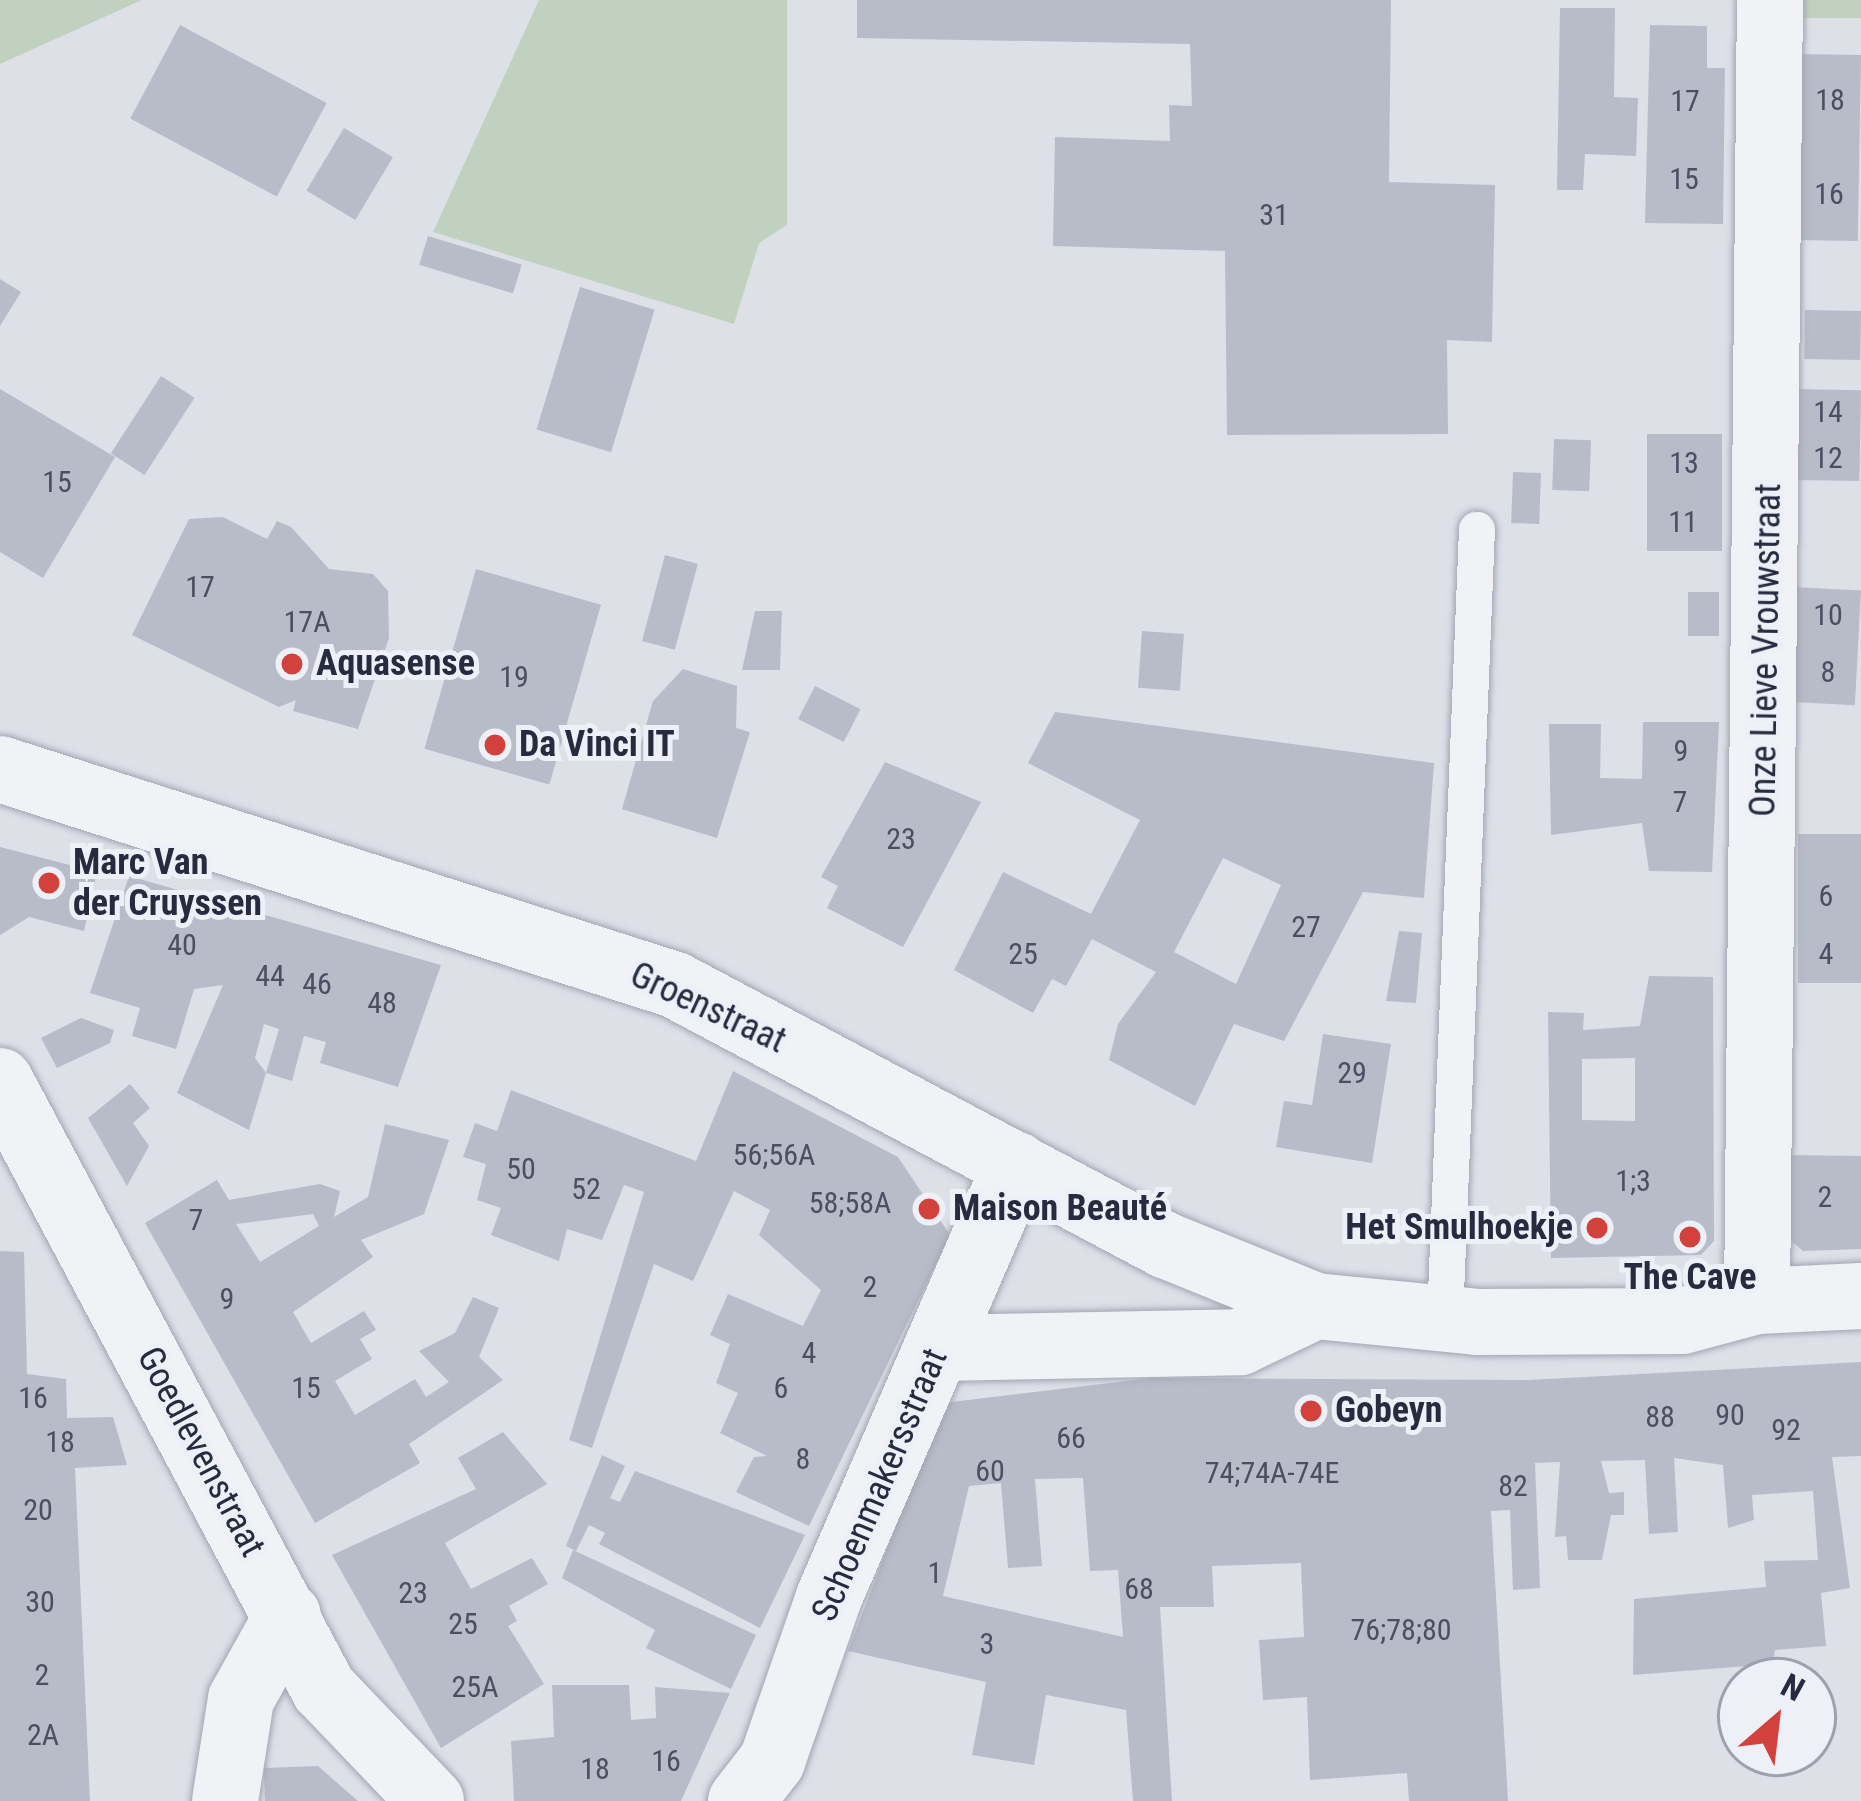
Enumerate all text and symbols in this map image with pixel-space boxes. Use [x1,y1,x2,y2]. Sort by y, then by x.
house number: 18 [1815,82,1845,118]
house number: 17 [1670,83,1700,119]
house number: 15 [1669,161,1699,197]
house number: 16 [1814,176,1844,212]
house number: 31 [1259,197,1289,233]
house number: 14 [1813,394,1843,430]
house number: 12 [1813,440,1843,476]
house number: 13 [1669,445,1699,481]
house number: 15 [42,464,72,500]
street label: Onze Lieve Vrouwstraat [1741,483,1791,817]
house number: 11 [1668,504,1698,540]
house number: 17 [185,569,215,605]
house number: 10 [1813,597,1843,633]
house number: 17A [284,604,330,640]
place label: Aquasense [316,642,475,686]
marker: Aquasense [279,651,305,677]
house number: 8 [1821,654,1835,690]
house number: 19 [499,659,529,695]
place label: Da Vinci IT [519,723,675,767]
marker: Da Vinci IT [482,732,508,758]
house number: 9 [1674,733,1688,769]
house number: 7 [1673,784,1687,820]
house number: 23 [886,821,916,857]
place label: Marc Van der Cruyssen [73,840,262,925]
marker: Marc Van der Cruyssen [36,870,62,896]
house number: 6 [1819,878,1833,914]
house number: 27 [1291,909,1321,945]
house number: 40 [167,927,197,963]
house number: 25 [1008,936,1038,972]
house number: 4 [1819,936,1833,972]
street label: Groenstraat [623,953,793,1063]
house number: 44 [255,958,285,994]
house number: 46 [302,966,332,1002]
house number: 48 [367,985,397,1021]
house number: 29 [1337,1055,1367,1091]
house number: 56;56A [733,1137,815,1173]
house number: 50 [506,1151,536,1187]
house number: 1;3 [1615,1163,1651,1199]
house number: 52 [571,1171,601,1207]
house number: 2 [1818,1179,1832,1215]
house number: 58;58A [809,1185,891,1221]
place label: Maison Beauté [953,1187,1167,1231]
marker: Maison Beauté [916,1196,942,1222]
house number: 7 [189,1202,203,1238]
place label: Het Smulhoekje [1345,1206,1573,1250]
marker: Het Smulhoekje [1584,1215,1610,1241]
marker: The Cave [1677,1224,1703,1250]
place label: The Cave [1623,1256,1757,1300]
house number: 2 [863,1269,877,1305]
house number: 9 [220,1281,234,1317]
house number: 4 [802,1335,816,1371]
street label: Goedlevenstraat [128,1340,274,1564]
street label: Schoenmakersstraat [803,1342,957,1628]
house number: 15 [291,1370,321,1406]
house number: 6 [774,1370,788,1406]
house number: 16 [18,1380,48,1416]
place label: Gobeyn [1335,1389,1443,1433]
house number: 90 [1715,1397,1745,1433]
marker: Gobeyn [1298,1398,1324,1424]
house number: 88 [1645,1399,1675,1435]
house number: 92 [1771,1412,1801,1448]
house number: 66 [1056,1420,1086,1456]
house number: 18 [45,1424,75,1460]
house number: 8 [796,1441,810,1477]
house number: 60 [975,1453,1005,1489]
house number: 74;74A-74E [1205,1455,1339,1491]
house number: 82 [1498,1468,1528,1504]
house number: 20 [23,1492,53,1528]
house number: 1 [928,1555,942,1591]
house number: 68 [1124,1571,1154,1607]
house number: 23 [398,1575,428,1611]
house number: 30 [25,1584,55,1620]
house number: 25 [448,1606,478,1642]
house number: 76;78;80 [1350,1612,1452,1648]
house number: 3 [980,1626,994,1662]
house number: 2 [35,1657,49,1693]
north arrow [1717,1657,1837,1777]
text: N [1775,1665,1811,1709]
house number: 25A [452,1669,498,1705]
house number: 2A [27,1717,59,1753]
house number: 16 [651,1743,681,1779]
house number: 18 [580,1751,610,1787]

